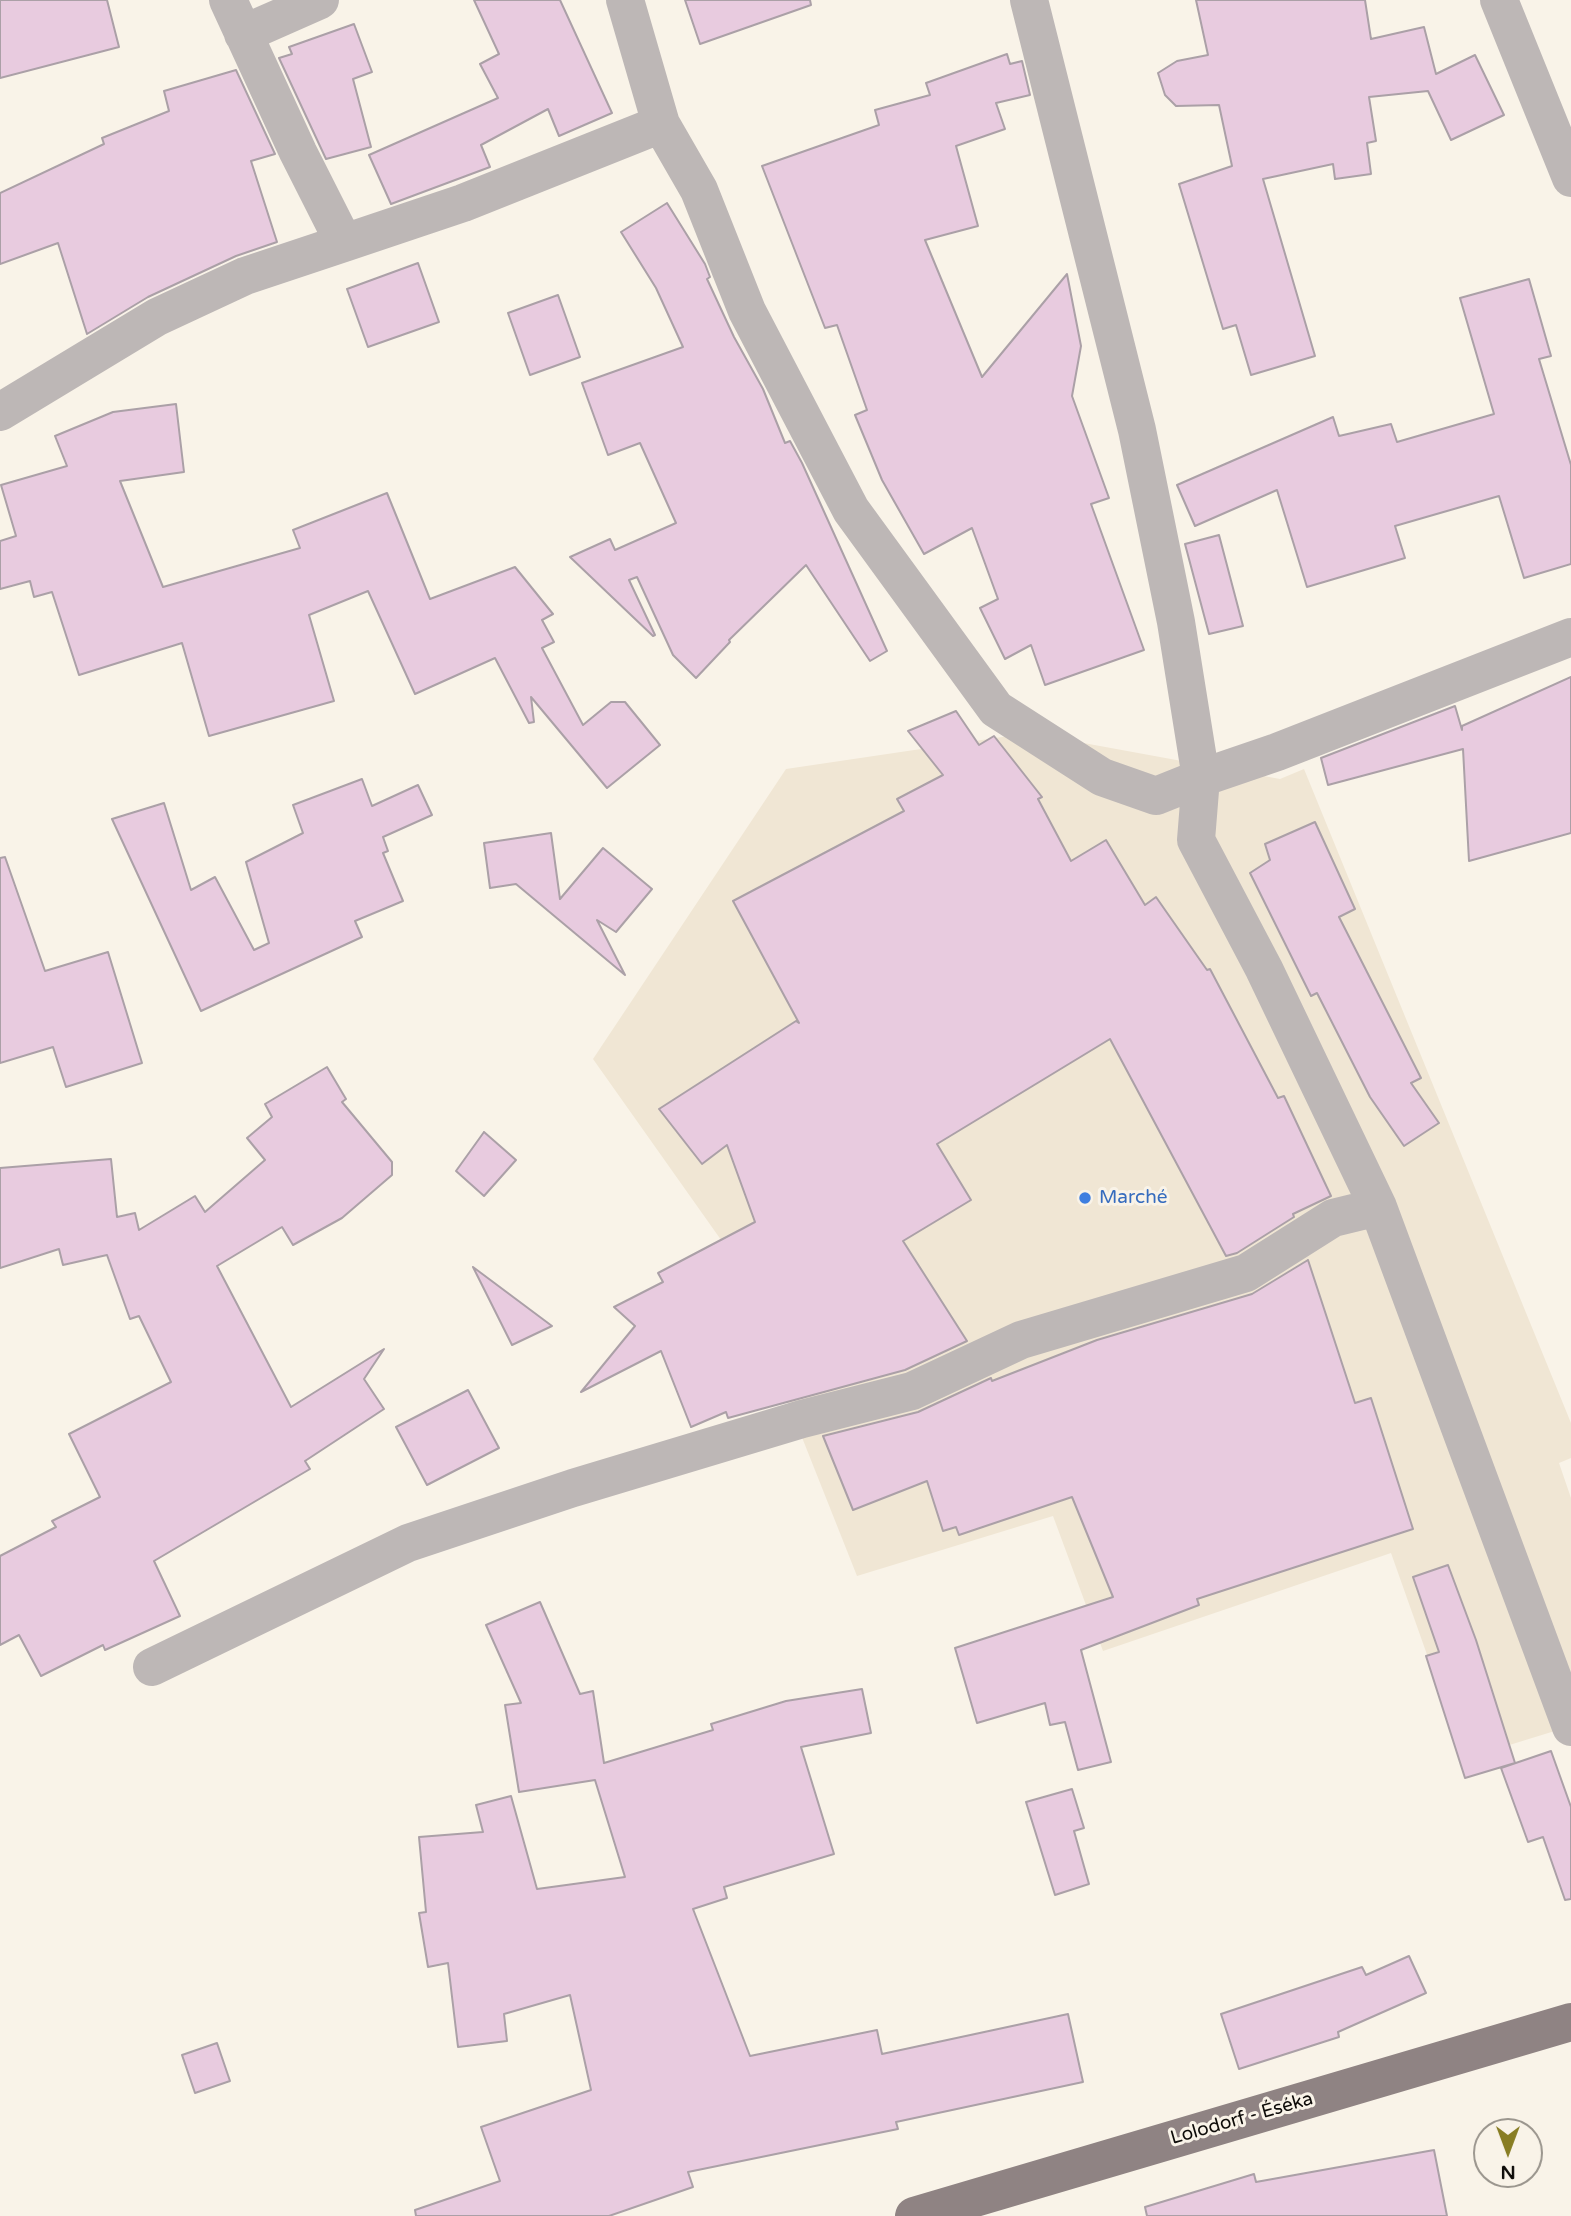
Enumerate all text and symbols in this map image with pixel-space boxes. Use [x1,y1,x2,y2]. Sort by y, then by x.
place label: Marché [1099,1187,1167,1209]
marker: Marché [1077,1190,1093,1206]
street label: Lolodorf - Éséka [1168,2088,1316,2150]
north arrow [1473,2118,1543,2188]
text: N [1500,2161,1516,2183]

